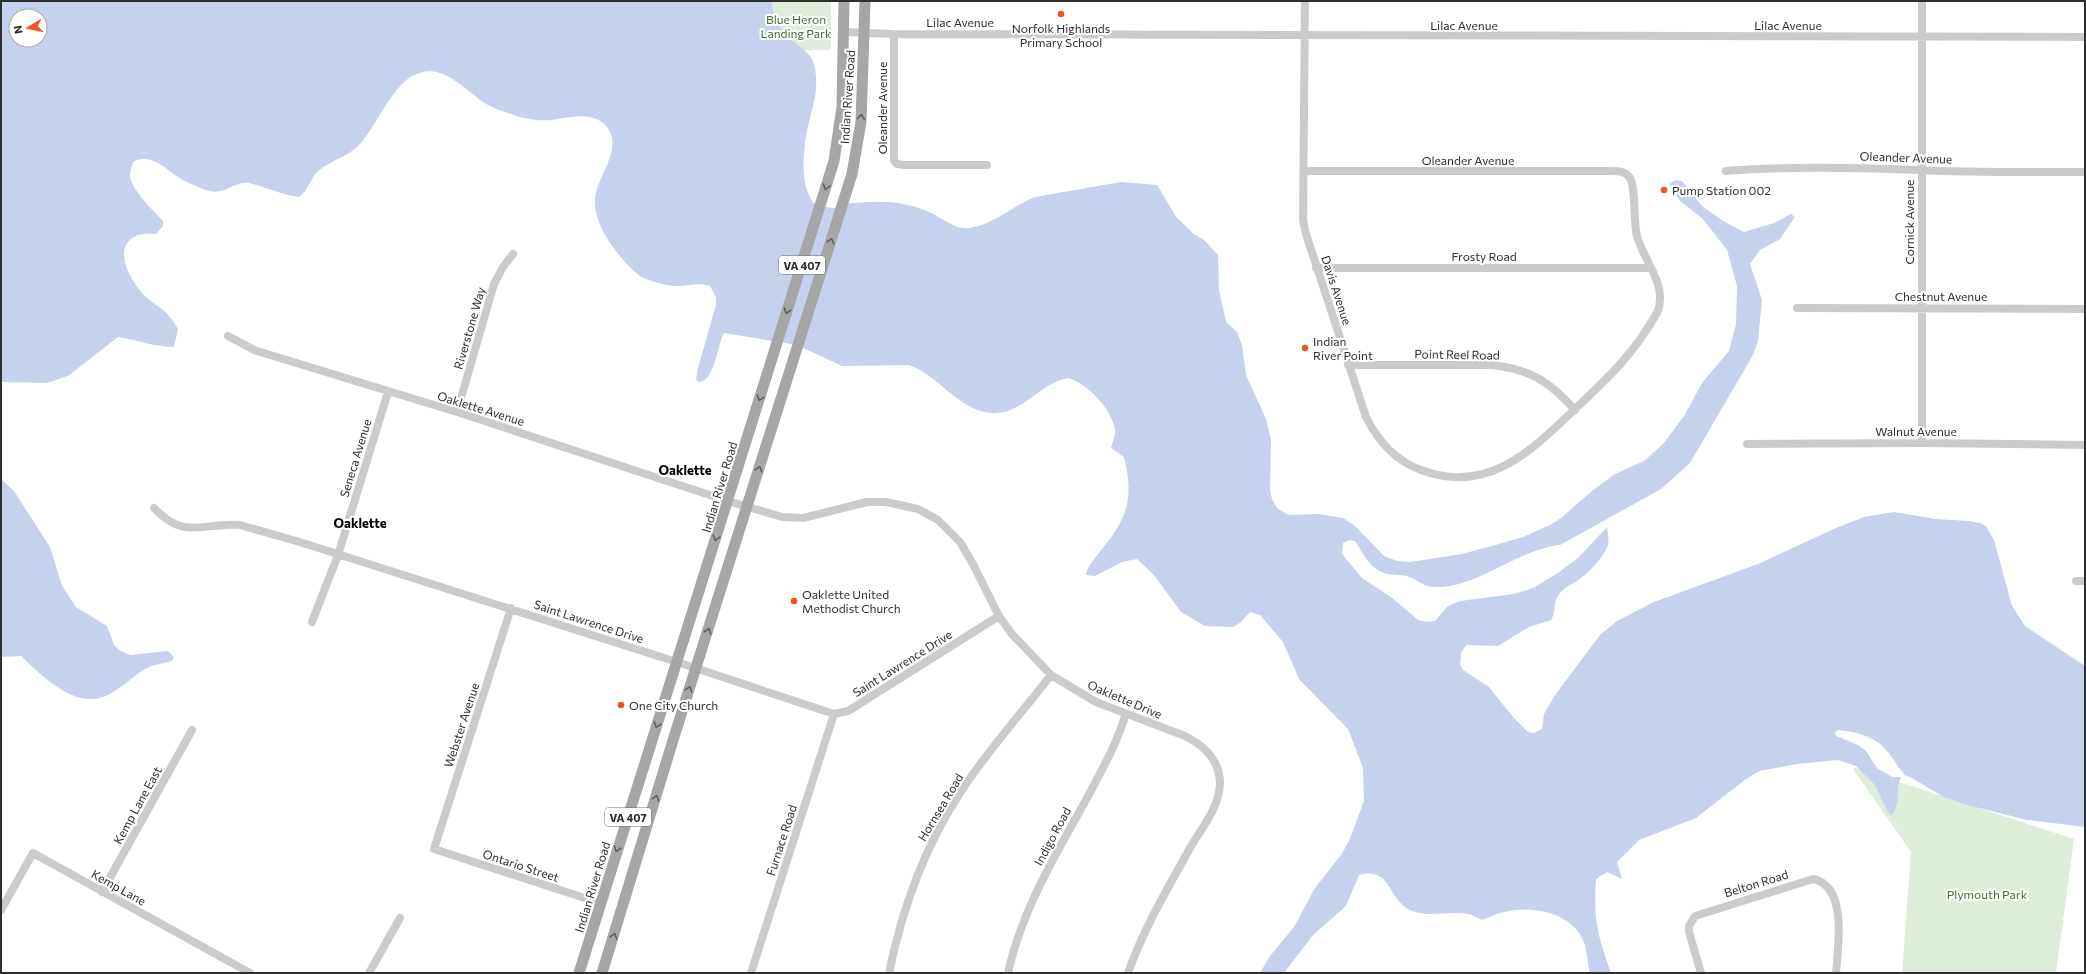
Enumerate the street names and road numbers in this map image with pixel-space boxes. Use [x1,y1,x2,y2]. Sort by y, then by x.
street label: Lilac Avenue [926,15,994,29]
street label: Lilac Avenue [1430,18,1498,32]
street label: Lilac Avenue [1754,18,1822,32]
street label: Indian River Road [837,49,857,144]
street label: Oleander Avenue [875,62,889,154]
street label: Oleander Avenue [1859,148,1953,166]
street label: Oleander Avenue [1422,153,1514,167]
street label: Cornick Avenue [1902,180,1916,264]
street label: Frosty Road [1451,249,1517,263]
street label: Davis Avenue [1319,254,1355,326]
road number: VA 407 [779,256,825,274]
street label: Riverstone Way [451,285,487,371]
street label: Chestnut Avenue [1895,289,1987,303]
street label: Point Reel Road [1414,346,1500,362]
street label: Oaklette Avenue [436,388,526,428]
street label: Seneca Avenue [336,417,374,499]
street label: Walnut Avenue [1875,424,1957,438]
street label: Indian River Road [699,440,739,534]
street label: Saint Lawrence Drive [532,597,646,645]
street label: Saint Lawrence Drive [850,627,954,699]
street label: Oaklette Drive [1086,677,1164,721]
street label: Webster Avenue [441,681,481,769]
street label: Kemp Lane East [110,764,164,846]
street label: Hornsea Road [914,771,966,843]
street label: Furnace Road [763,803,799,877]
street label: Indigo Road [1031,804,1073,868]
road number: VA 407 [605,808,651,826]
street label: Indian River Road [572,840,612,934]
street label: Ontario Street [481,846,561,884]
street label: Kemp Lane [89,866,149,908]
street label: Belton Road [1722,867,1790,899]

